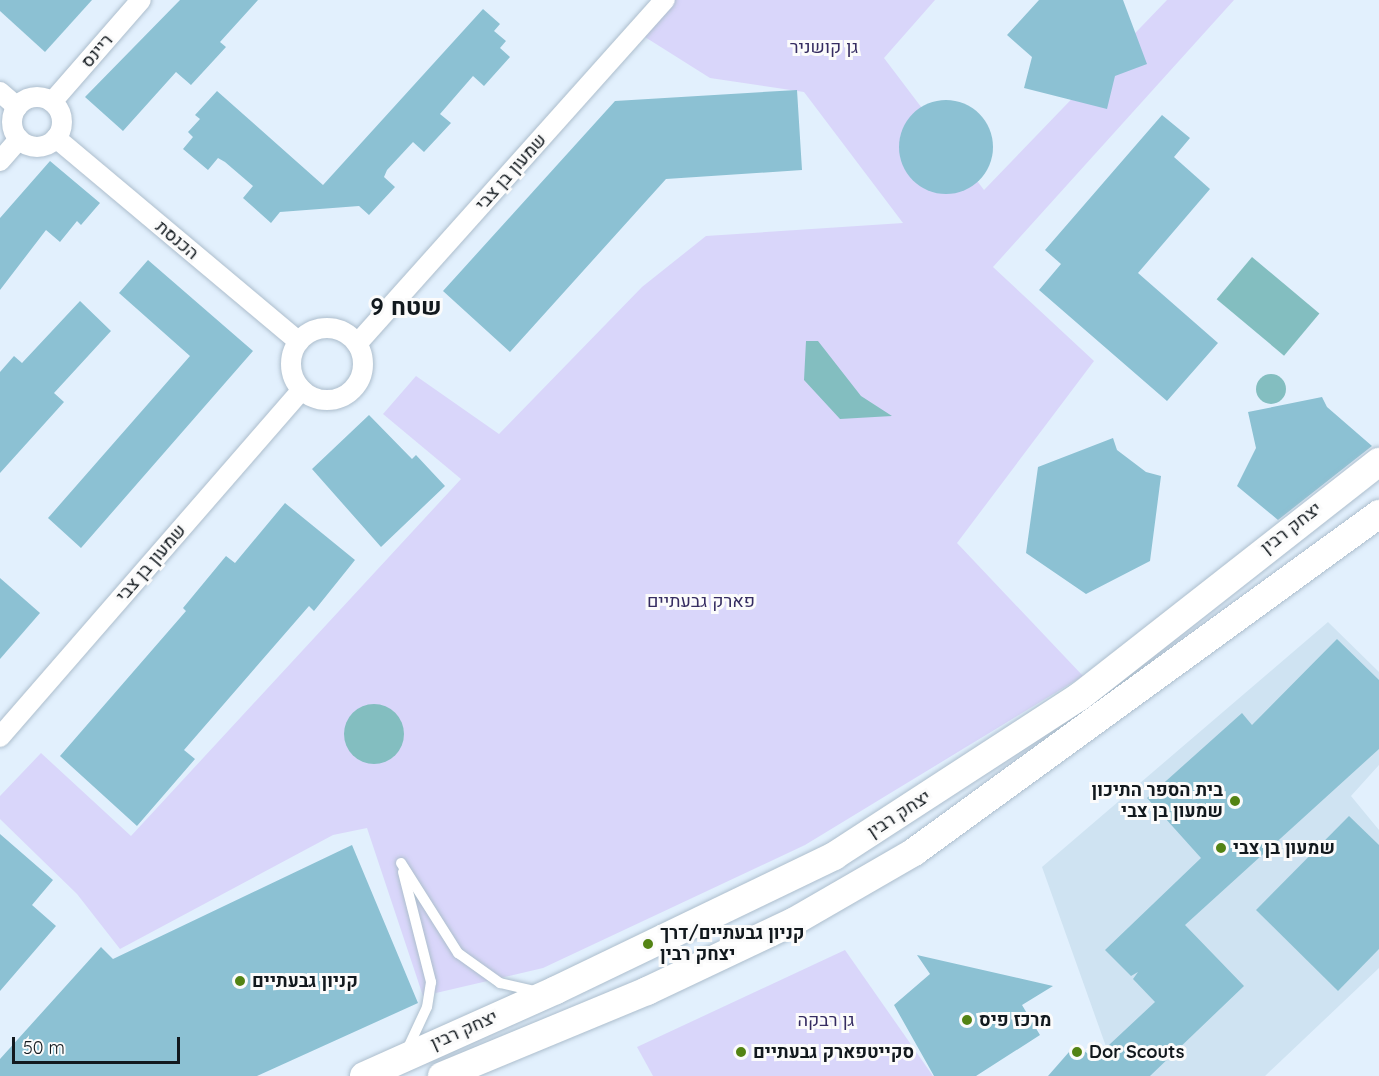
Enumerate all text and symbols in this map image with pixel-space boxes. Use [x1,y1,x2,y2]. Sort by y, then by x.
street label: ריינס [76,30,118,72]
park label: גן קושניר [790,36,858,58]
street label: שמעון בן צבי [471,129,551,215]
street label: הכנסת [151,216,203,264]
district label: שטח 9 [370,293,442,321]
street label: יצחק רבין [1256,498,1326,558]
street label: שמעון בן צבי [111,520,191,606]
park label: פארק גבעתיים [647,590,755,612]
place label: בית הספר התיכון שמעון בן צבי [1092,780,1223,822]
street label: יצחק רבין [863,786,935,842]
marker: בית הספר התיכון שמעון בן צבי [1228,794,1242,808]
place label: שמעון בן צבי [1233,837,1335,859]
marker: שמעון בן צבי [1214,841,1228,855]
place label: קניון גבעתיים/דרך יצחק רבין [660,923,805,966]
marker: קניון גבעתיים/דרך יצחק רבין [641,937,655,951]
place label: קניון גבעתיים [252,970,358,992]
marker: קניון גבעתיים [233,974,247,988]
street label: יצחק רבין [427,1006,501,1054]
park label: גן רבקה [797,1009,855,1031]
place label: מרכז פיס [979,1009,1051,1031]
marker: מרכז פיס [960,1013,974,1027]
scale bar [15,1025,183,1063]
text: 50 m [23,1036,65,1059]
place label: סקייטפארק גבעתיים [753,1041,914,1063]
place label: Dor Scouts [1089,1041,1184,1063]
marker: סקייטפארק גבעתיים [734,1045,748,1059]
marker: Dor Scouts [1070,1045,1084,1059]

